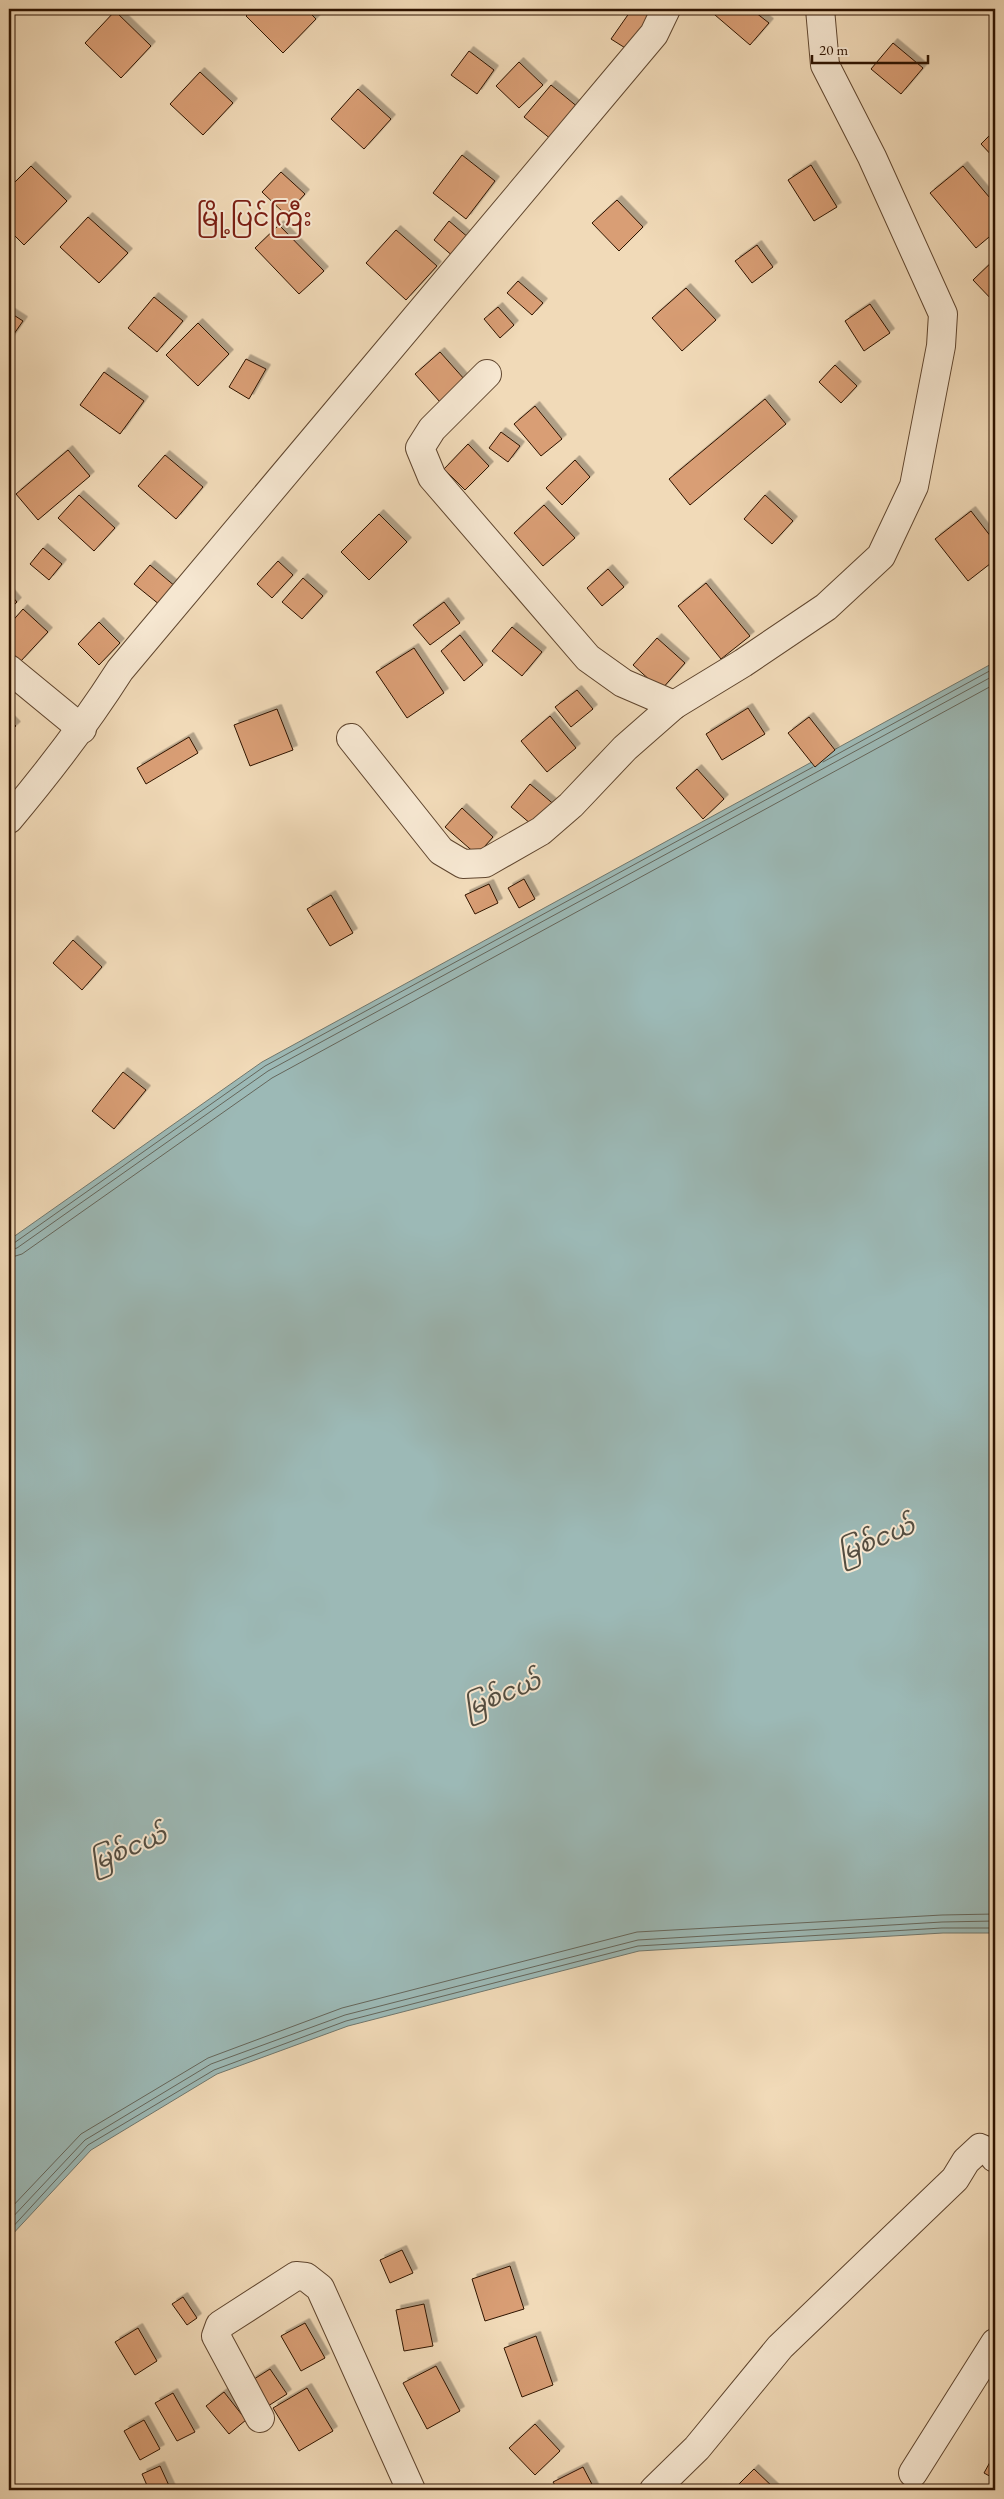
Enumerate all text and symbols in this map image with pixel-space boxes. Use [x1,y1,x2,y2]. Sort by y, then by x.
scale bar [812,32,928,64]
text: 20 m [819,40,848,59]
district label: မြို့ပြင်ကြီး [196,200,312,238]
water label: မြစ်ငယ် [832,1508,923,1573]
water label: မြစ်ငယ် [458,1663,549,1728]
water label: မြစ်ငယ် [84,1817,175,1882]

